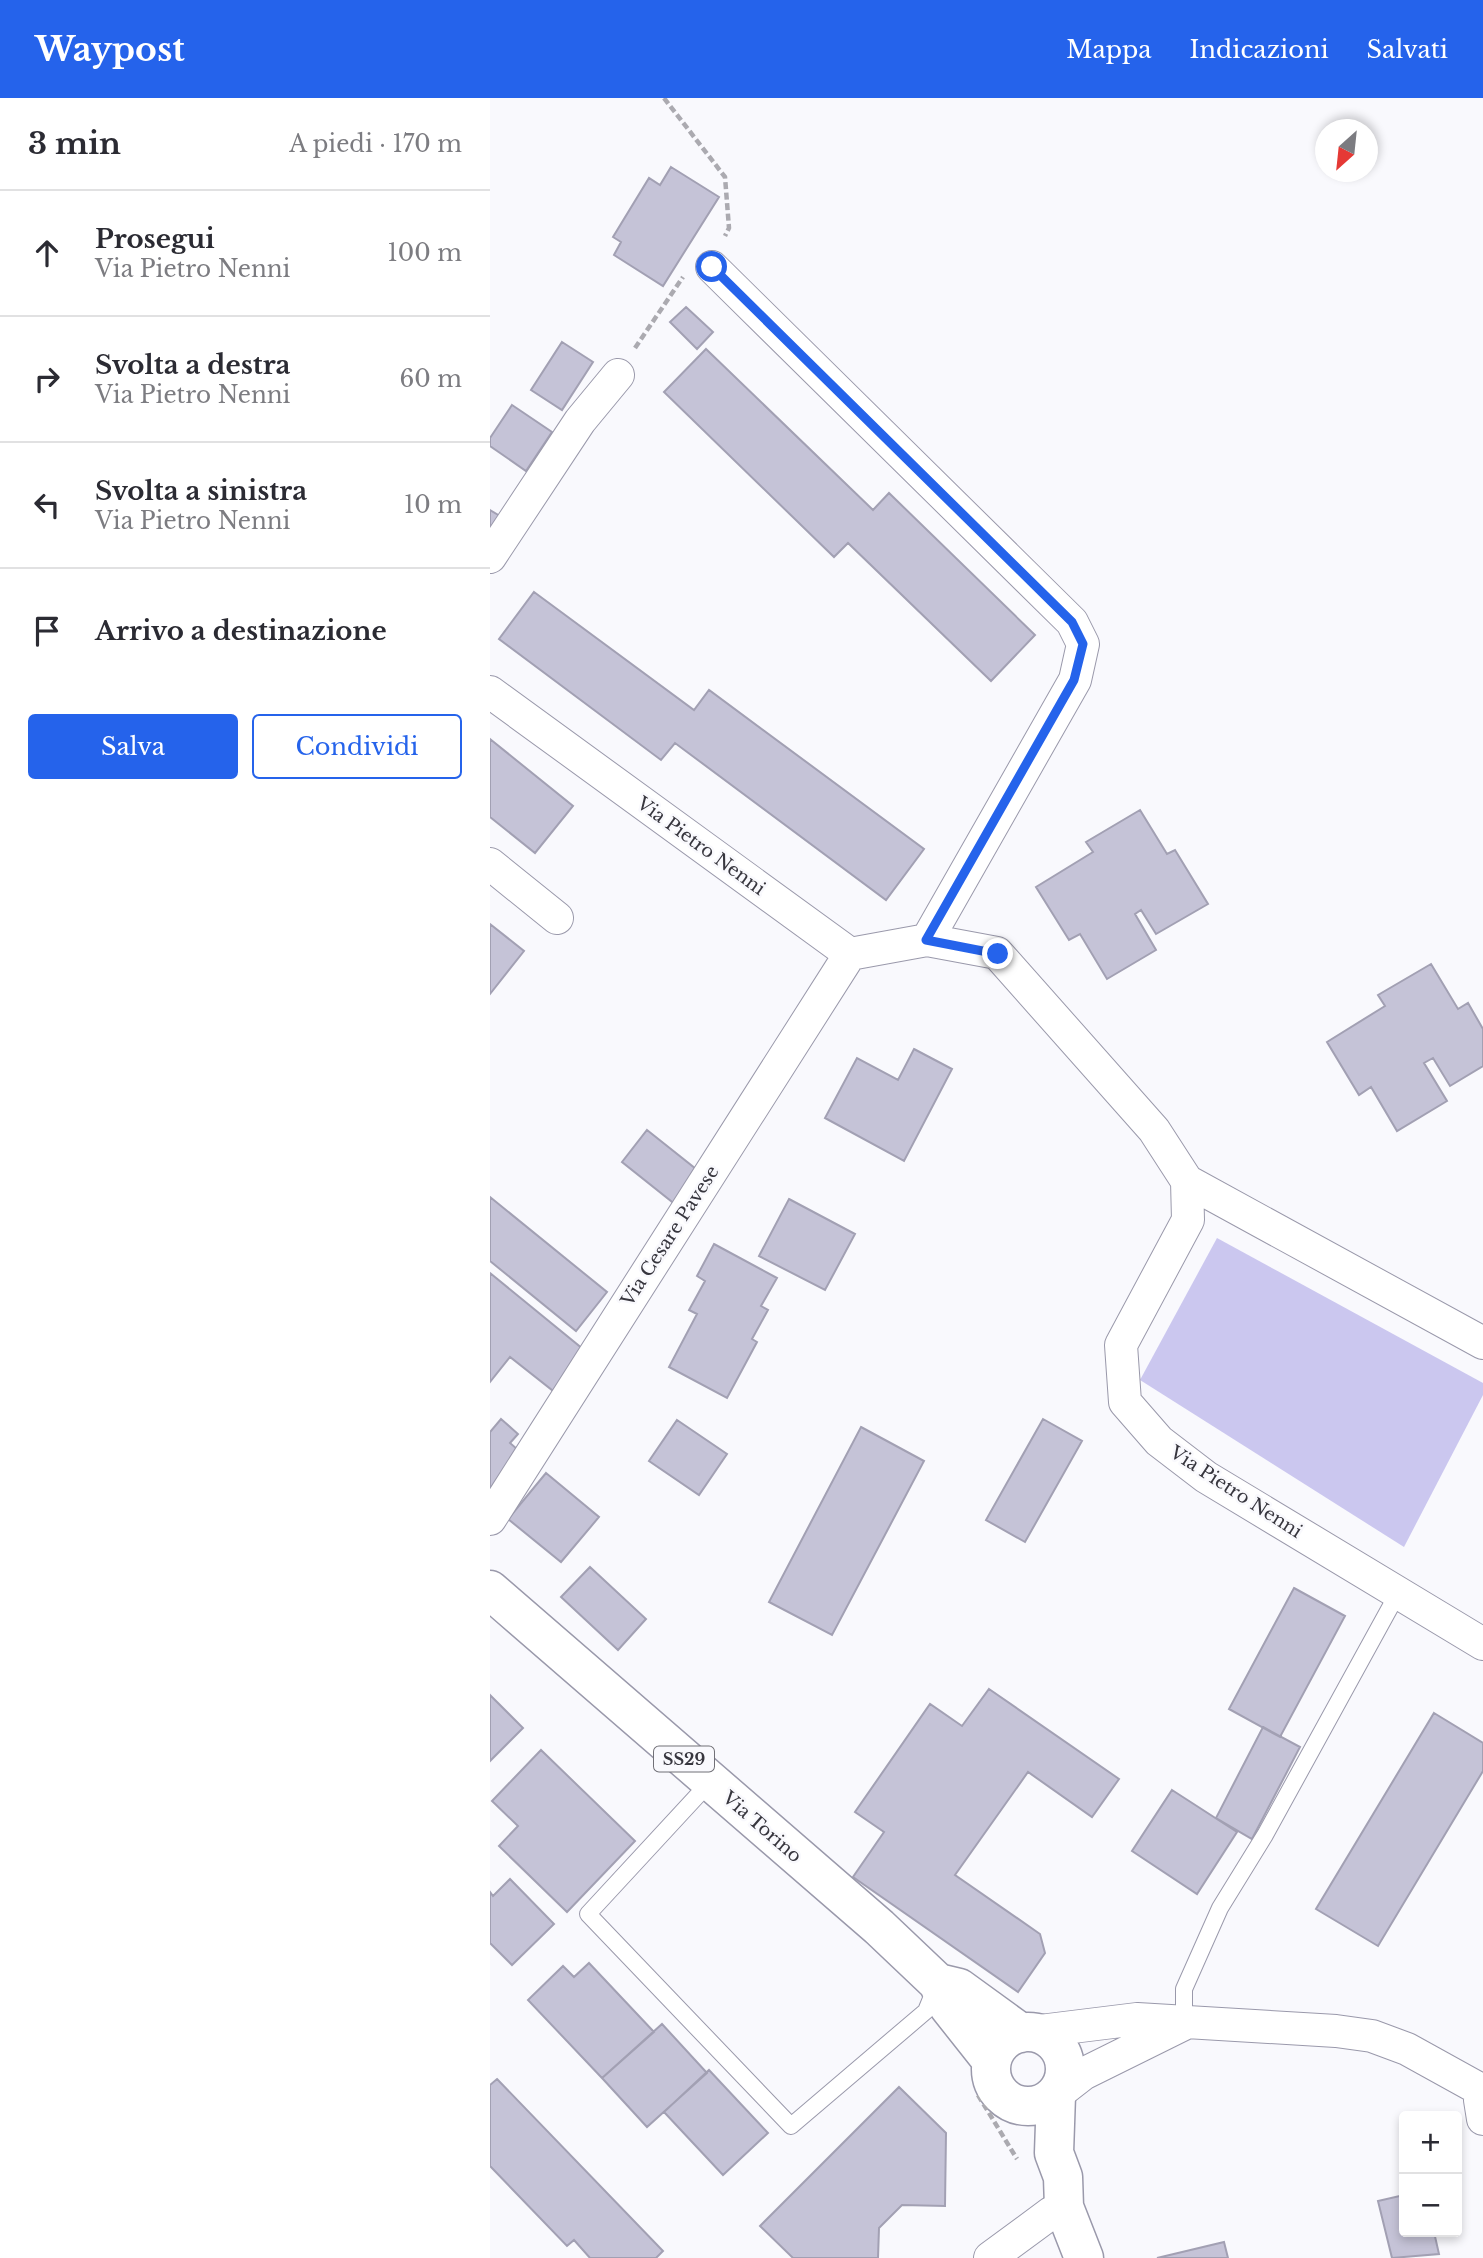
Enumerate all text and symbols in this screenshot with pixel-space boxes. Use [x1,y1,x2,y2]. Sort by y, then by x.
text: Waypost [35,29,185,70]
text: Mappa [1066,35,1152,64]
text: Indicazioni [1190,35,1329,64]
text: Salvati [1367,35,1448,64]
north arrow [1315,119,1378,182]
text: 3 min [28,125,121,162]
text: A piedi · 170 m [289,130,462,158]
text: Prosegui [95,223,215,255]
icon: ahead [28,234,66,272]
text: 100 m [388,239,462,267]
route start [696,251,727,282]
text: Via Pietro Nenni [95,255,290,283]
text: Svolta a destra [95,349,291,381]
icon: right [28,360,66,398]
text: 60 m [400,365,462,393]
text: Via Pietro Nenni [95,381,290,409]
text: Svolta a sinistra [95,475,307,507]
icon: left [28,486,66,524]
text: 10 m [404,491,462,519]
text: Via Pietro Nenni [95,507,290,535]
icon: arrive [28,612,66,650]
text: Arrivo a destinazione [95,615,387,647]
button: Salva [28,714,238,779]
button: Condividi [252,714,462,779]
street label: Via Pietro Nenni [632,792,769,900]
route end [982,938,1013,969]
street label: Via Cesare Pavese [616,1162,724,1311]
street label: Via Pietro Nenni [1165,1441,1306,1543]
road number: SS29 [654,1746,714,1772]
street label: Via Torino [717,1786,806,1867]
map controls [1399,2111,1462,2237]
button: + [1399,2111,1462,2174]
button: − [1399,2174,1462,2237]

